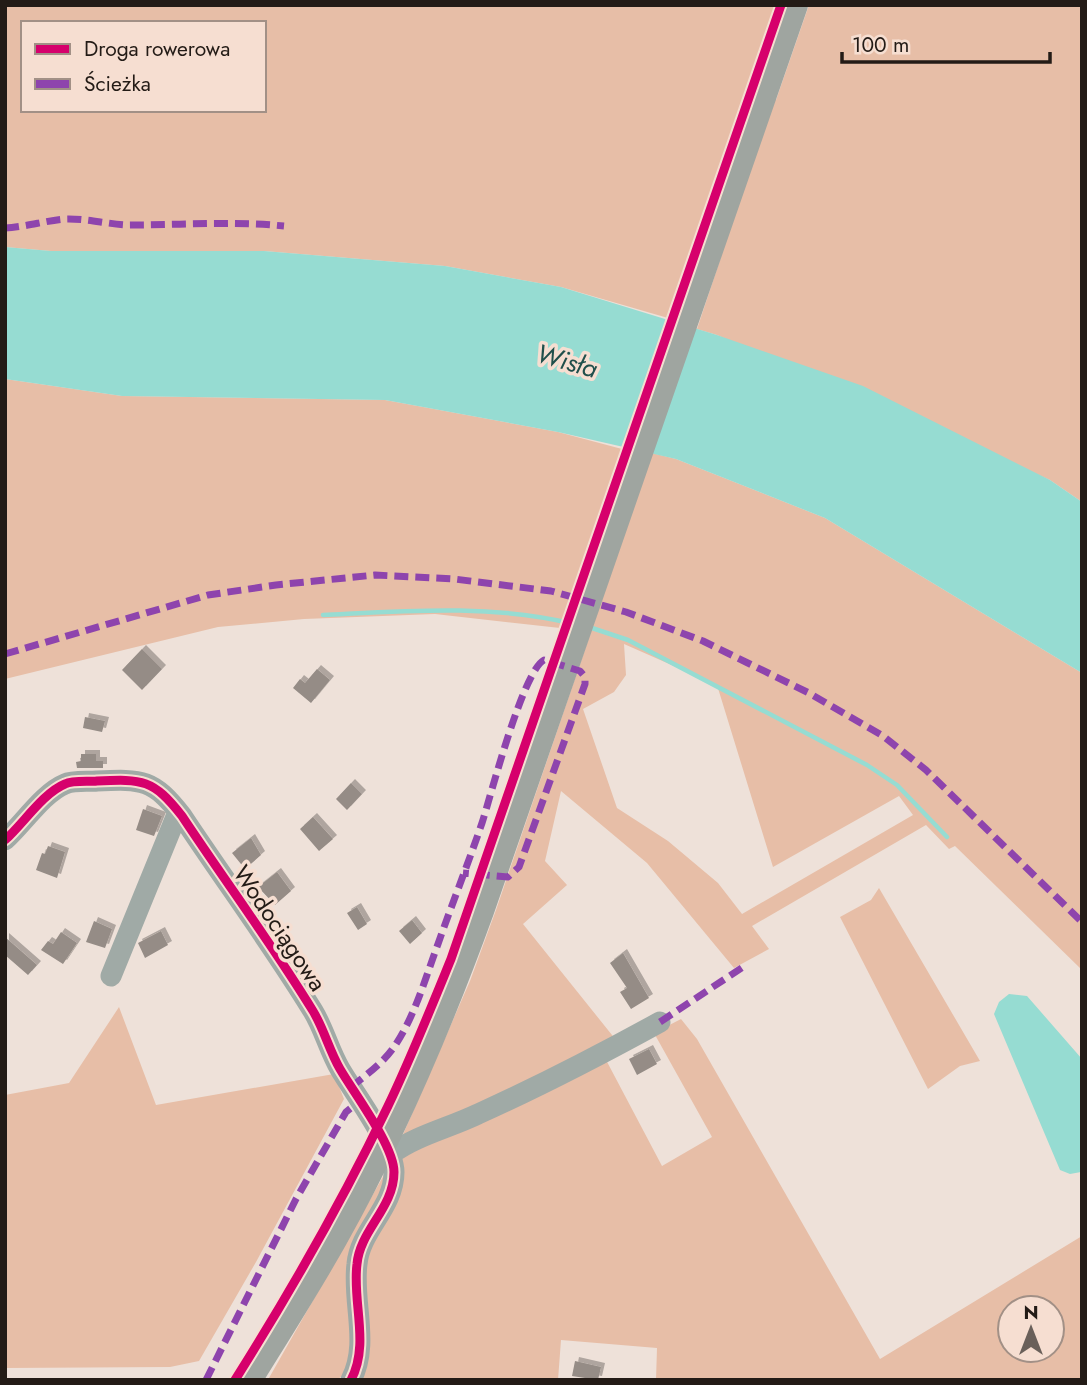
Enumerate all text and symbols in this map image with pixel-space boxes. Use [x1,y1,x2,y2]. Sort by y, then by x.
legend [21,21,266,112]
scale bar [842,21,1050,65]
text: 100 m [852,30,909,60]
text: Droga rowerowa [84,34,230,64]
text: Ścieżka [84,69,151,99]
water label: Wisła [532,334,603,388]
street label: Wodociągowa [225,858,335,998]
north arrow [996,1294,1066,1364]
text: N [1023,1299,1039,1326]

